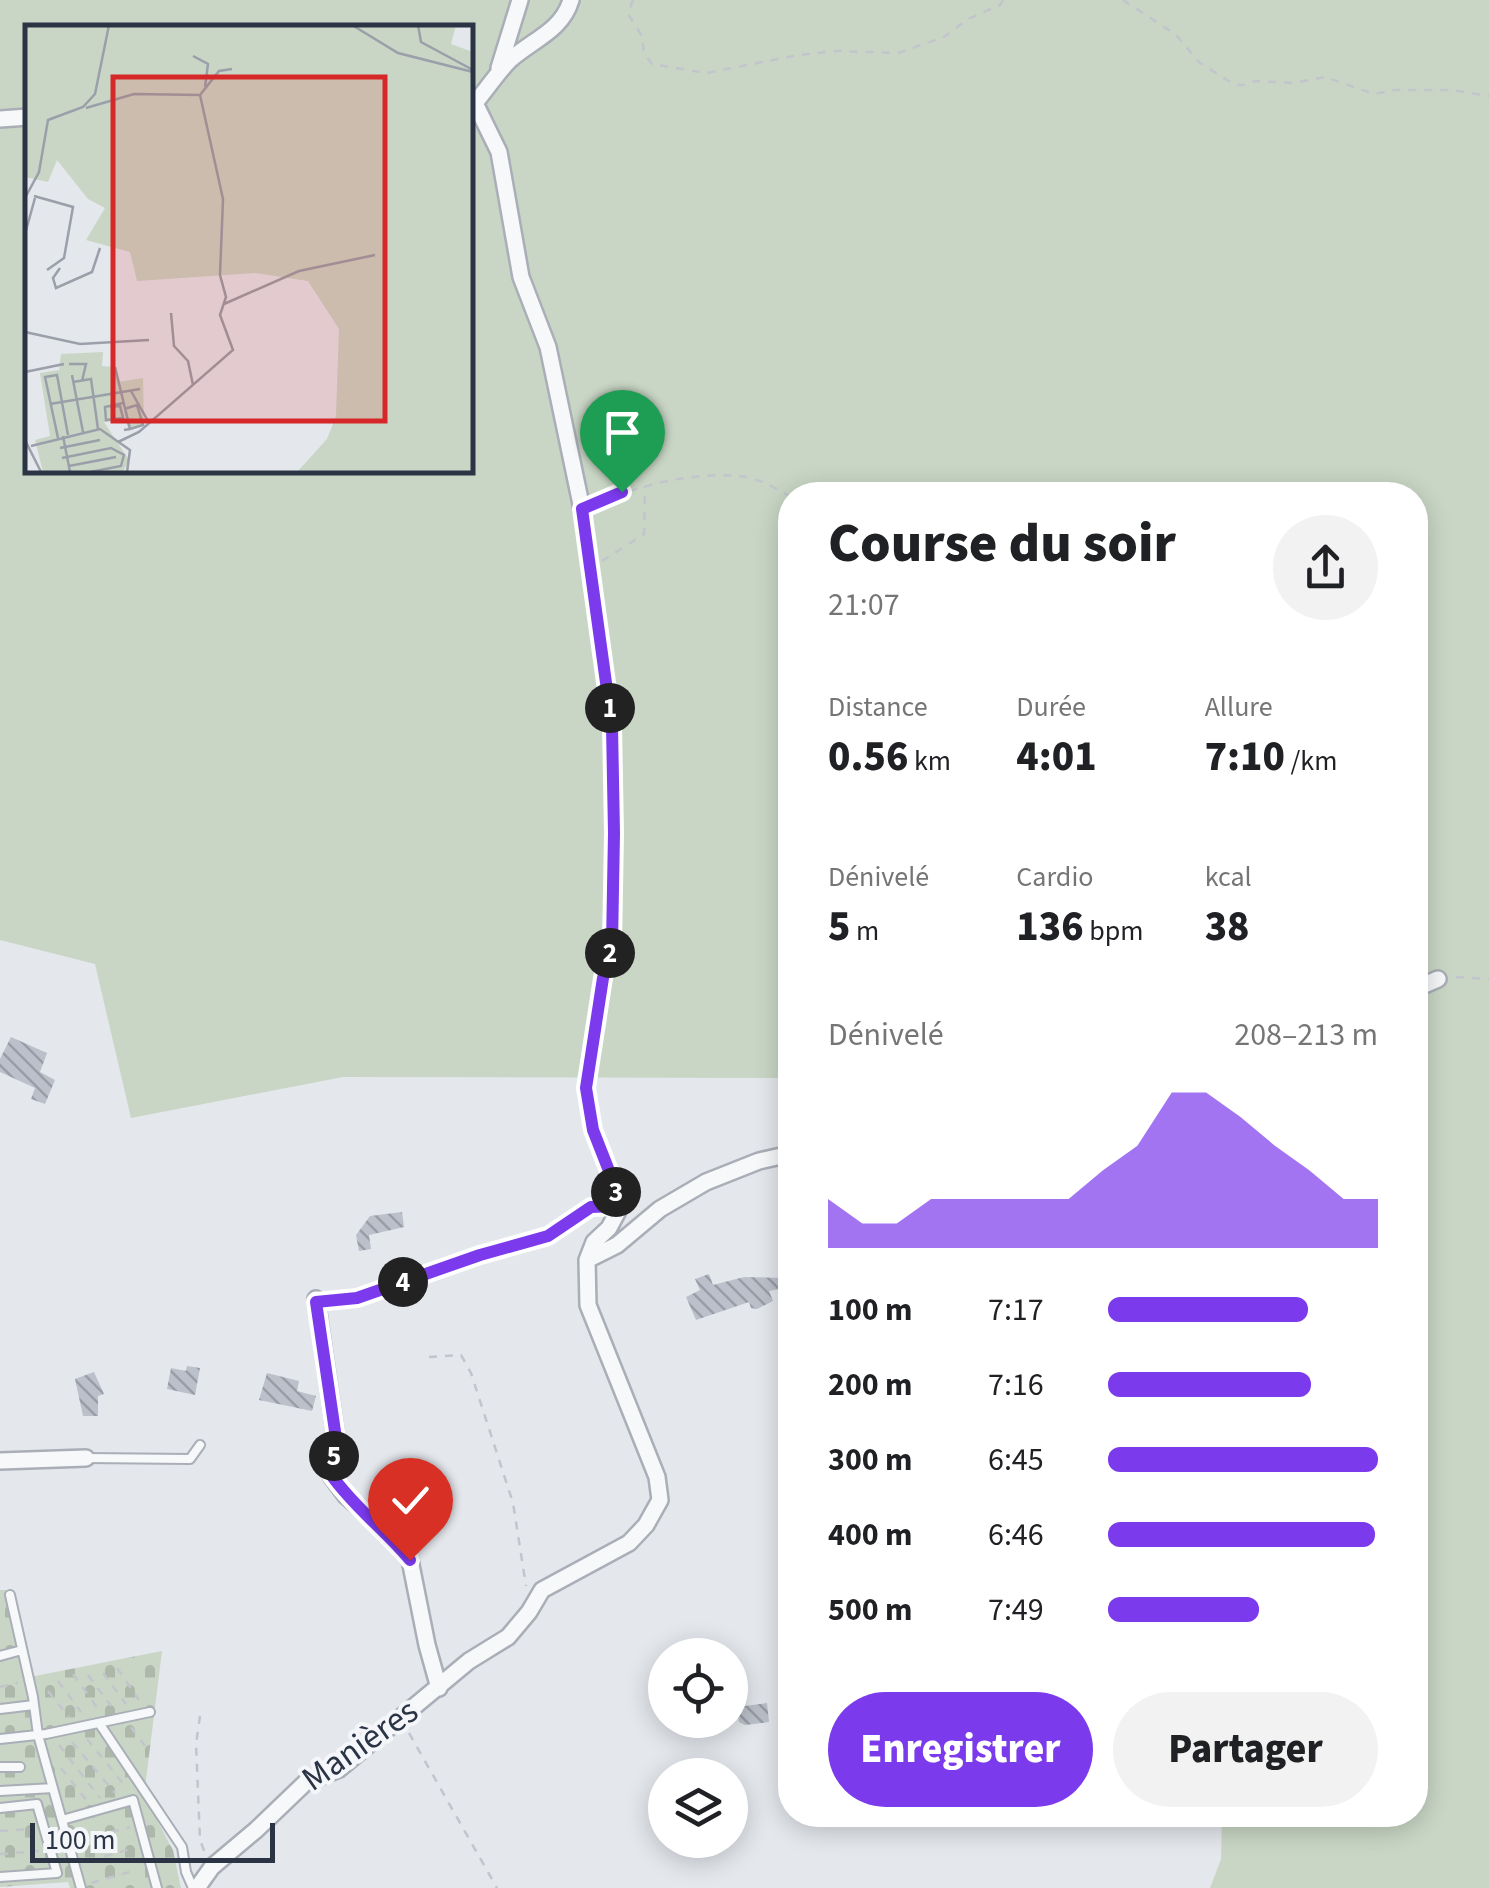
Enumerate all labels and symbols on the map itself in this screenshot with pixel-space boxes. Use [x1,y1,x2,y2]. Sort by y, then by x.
inset map [25,25,472,472]
pin [580,390,665,493]
pin: 1 [585,683,635,733]
pin: 2 [585,928,635,978]
pin: 3 [591,1167,641,1217]
pin: 4 [378,1257,428,1307]
pin: 5 [309,1431,359,1481]
pin [368,1458,453,1561]
street label: Manières [292,1687,428,1803]
scale bar [30,1818,275,1862]

